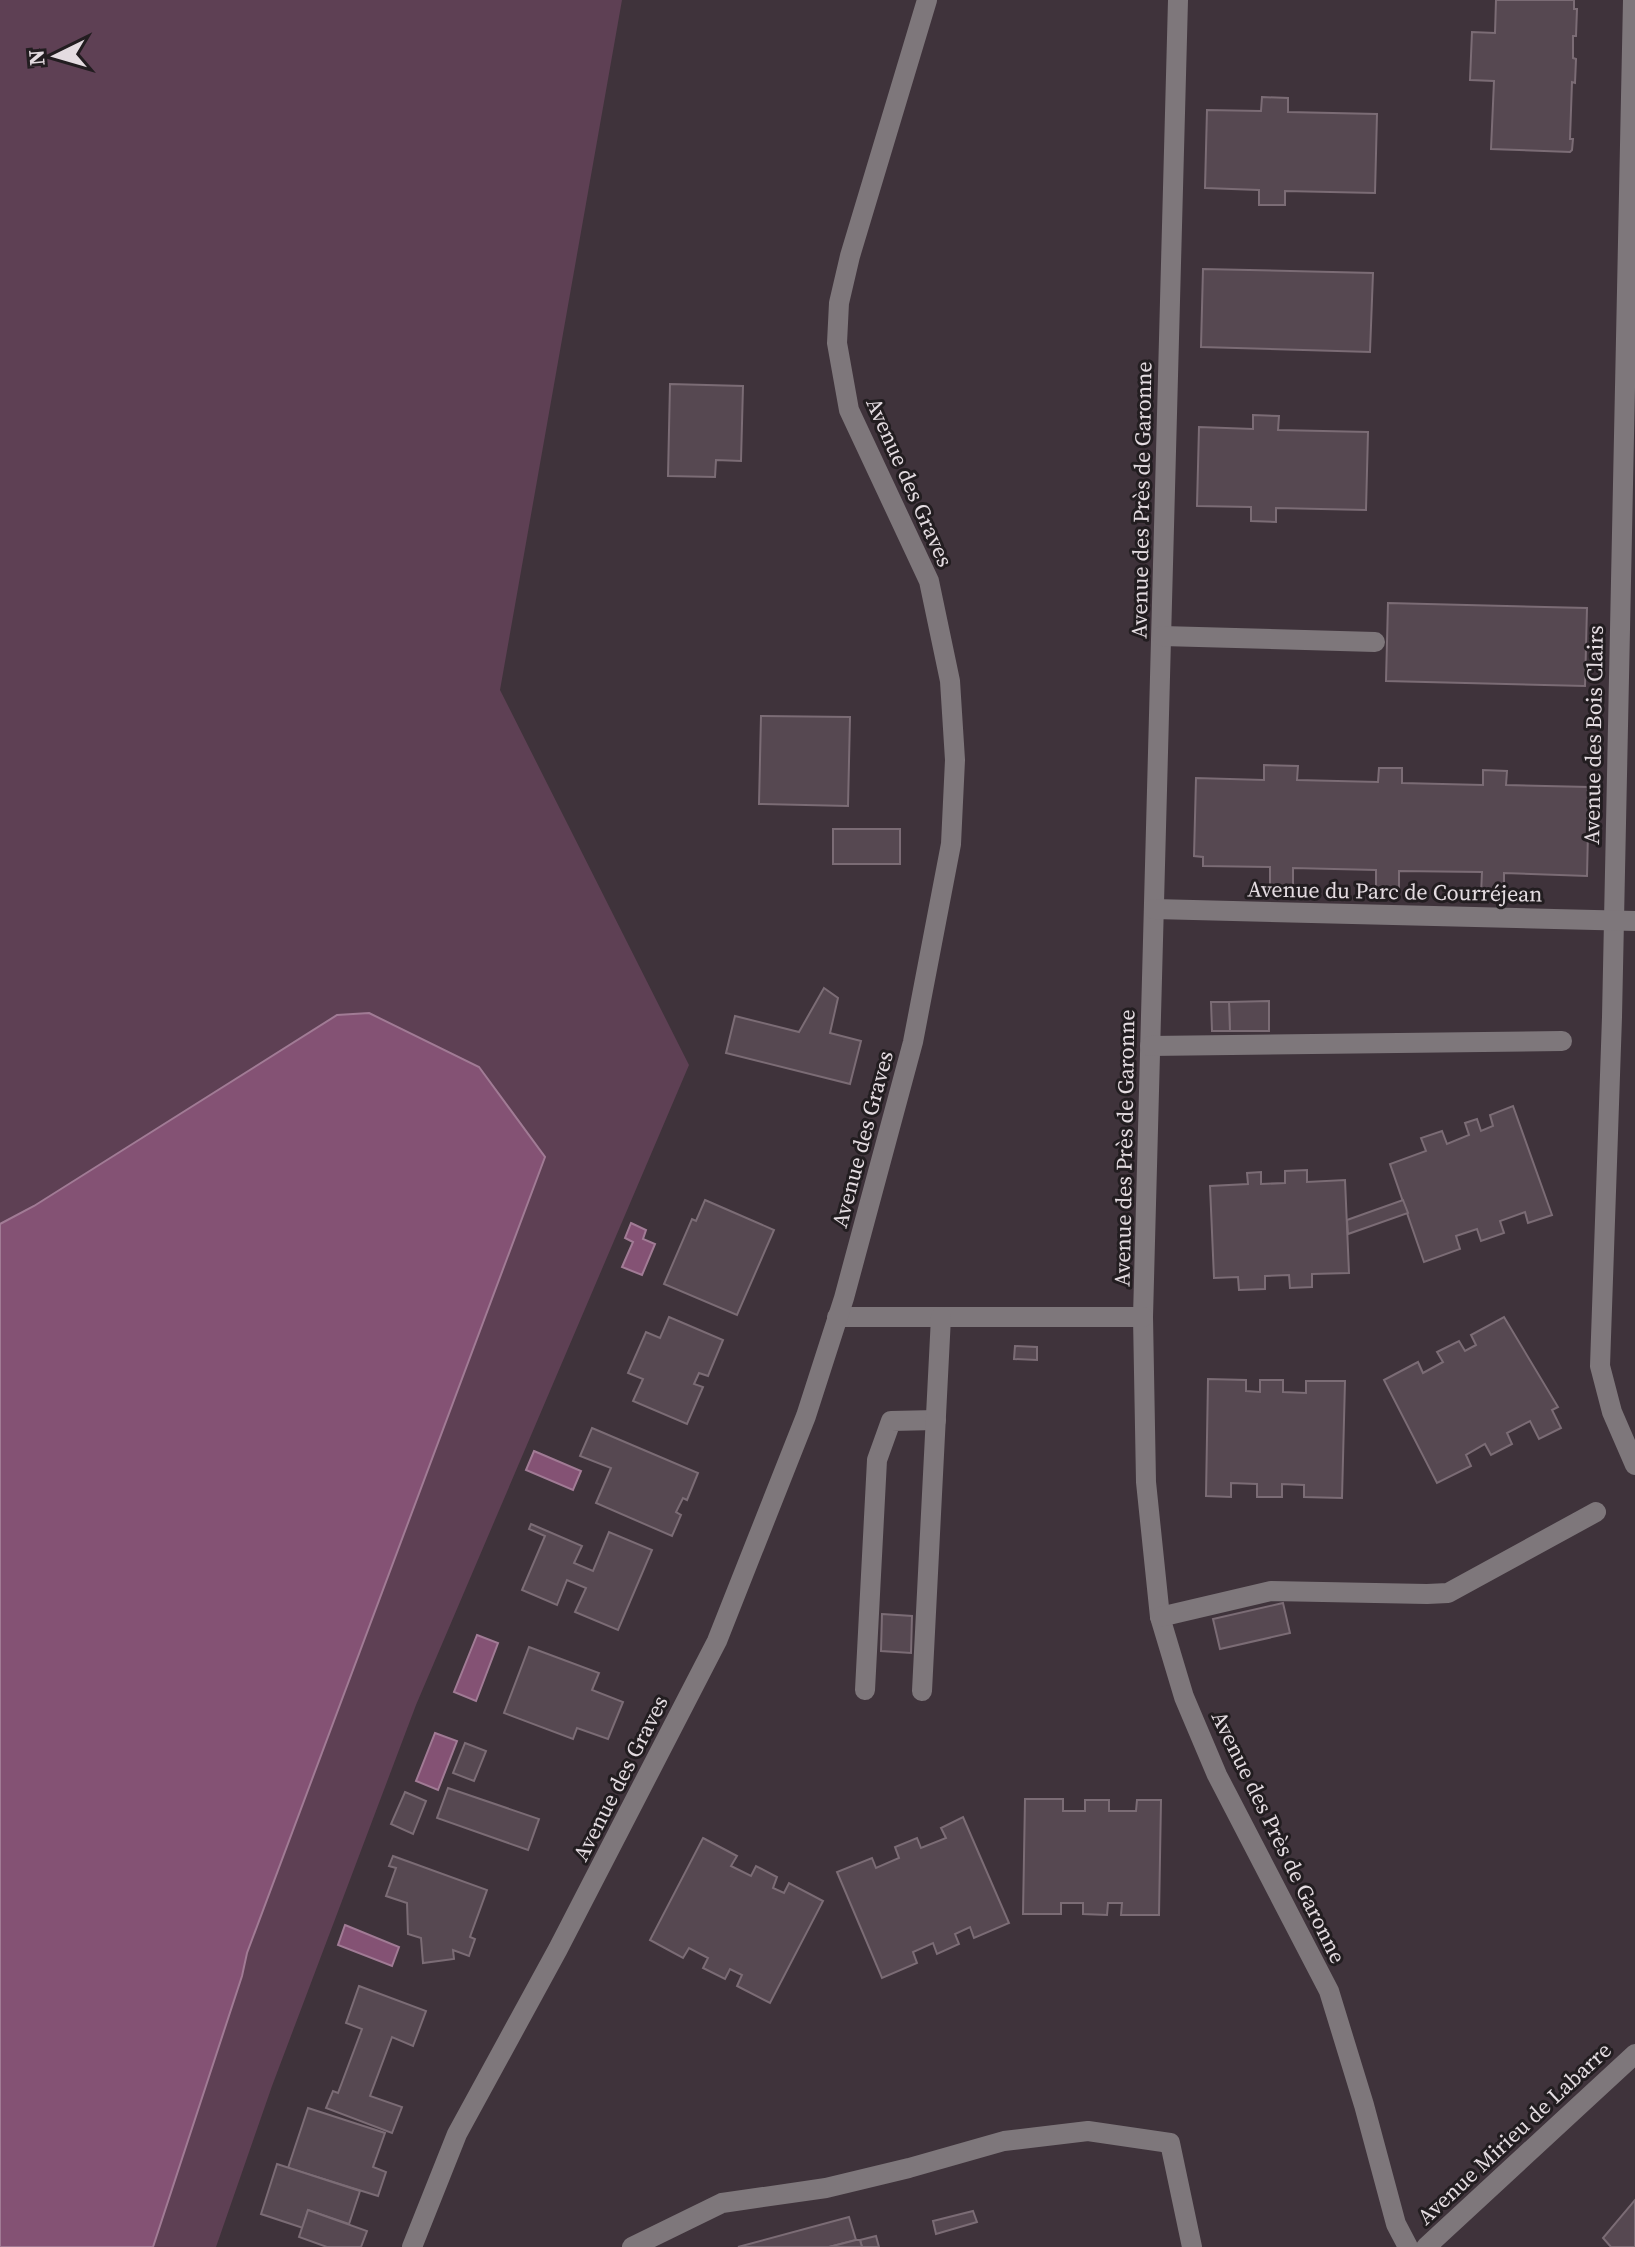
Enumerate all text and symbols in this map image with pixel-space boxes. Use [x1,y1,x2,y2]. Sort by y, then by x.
north arrow [16,16,96,96]
text: N [20,48,52,67]
street label: Avenue des Près de Garonne [1124,361,1158,639]
street label: Avenue des Graves [859,393,961,571]
street label: Avenue des Bois Clairs [1576,625,1610,845]
street label: Avenue du Parc de Courréjean [1247,873,1543,909]
street label: Avenue des Près de Garonne [1107,1009,1141,1287]
street label: Avenue des Graves [824,1047,900,1231]
street label: Avenue des Graves [565,1690,675,1866]
street label: Avenue des Près de Garonne [1205,1706,1353,1968]
street label: Avenue Mirieu de Labarre [1410,2035,1618,2231]

